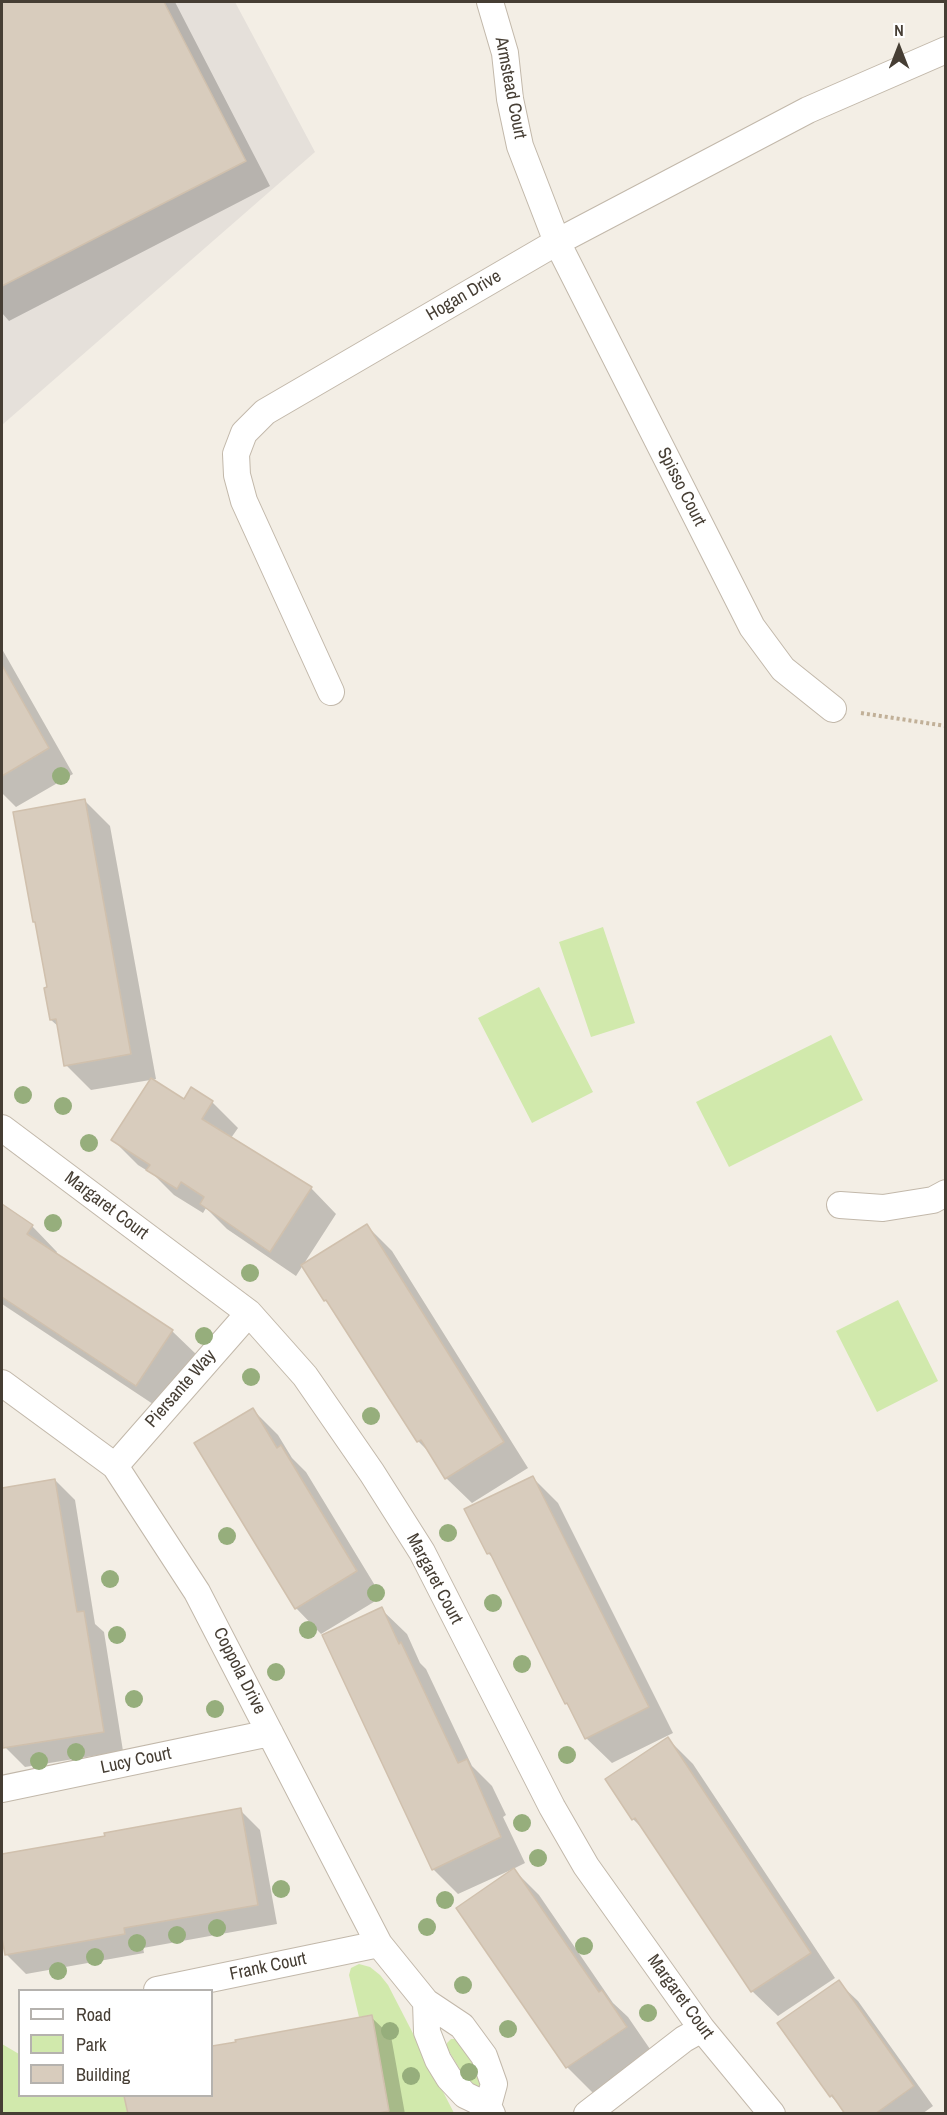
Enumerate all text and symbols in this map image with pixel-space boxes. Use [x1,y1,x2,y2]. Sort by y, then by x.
north arrow [869,18,929,78]
text: N [894,19,904,41]
street label: Armstead Court [490,35,530,141]
street label: Hogan Drive [423,266,505,326]
street label: Spisso Court [652,444,710,530]
street label: Margaret Court [60,1168,152,1244]
street label: Piersante Way [141,1346,221,1432]
street label: Margaret Court [401,1530,467,1628]
street label: Coppola Drive [208,1624,270,1718]
street label: Lucy Court [99,1743,173,1779]
street label: Frank Court [228,1948,308,1986]
street label: Margaret Court [642,1951,718,2043]
legend [18,1989,213,2097]
text: Road [76,2002,111,2027]
text: Park [76,2032,106,2057]
text: Building [76,2062,130,2087]

